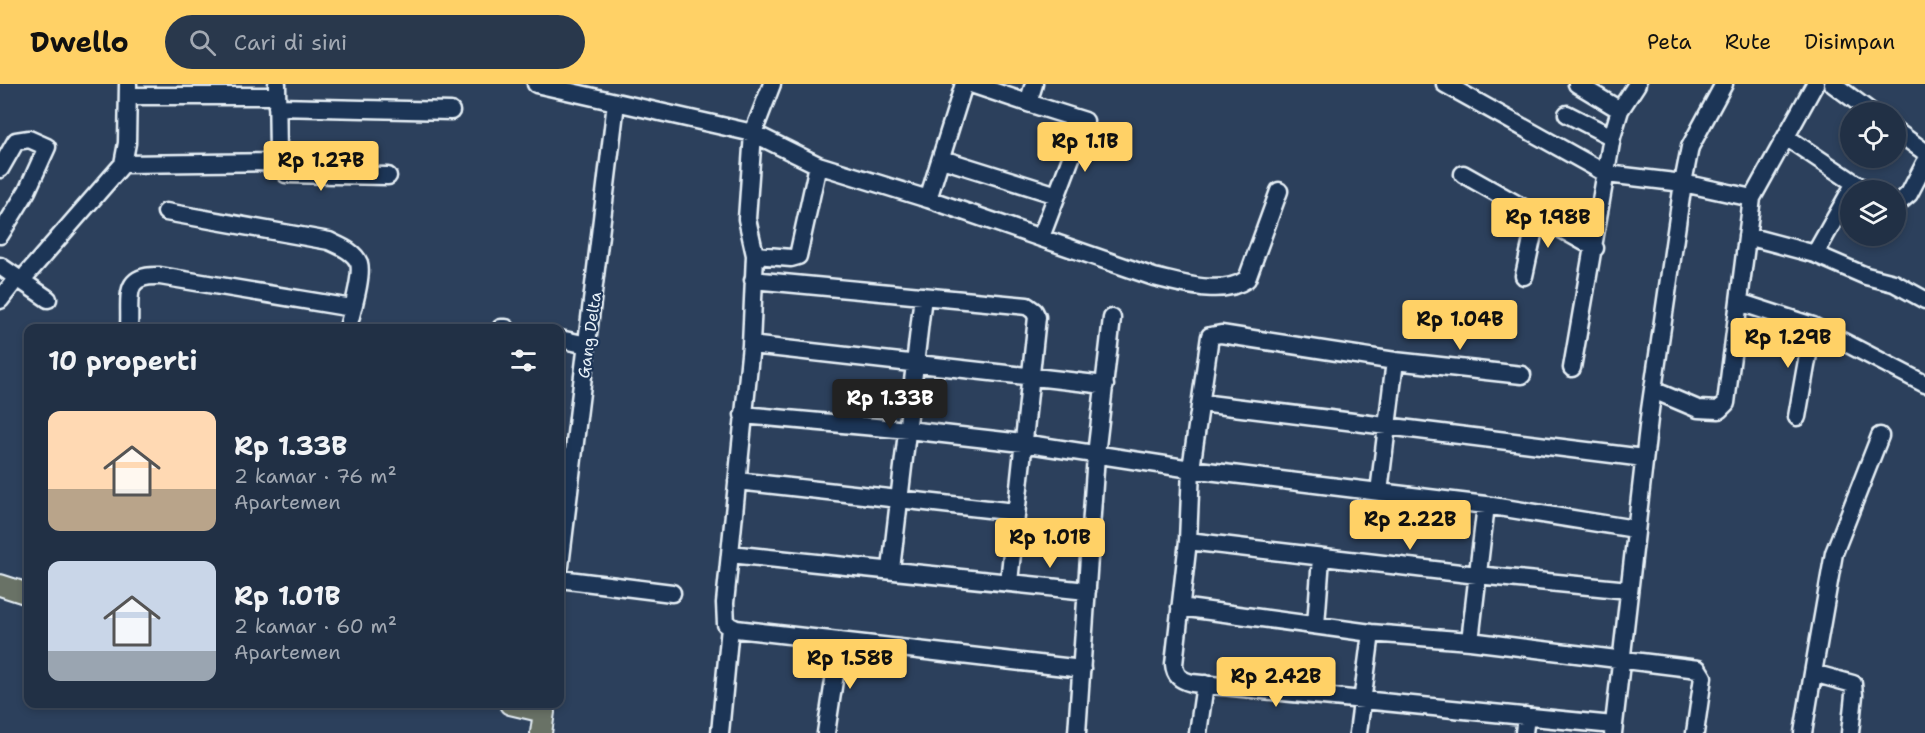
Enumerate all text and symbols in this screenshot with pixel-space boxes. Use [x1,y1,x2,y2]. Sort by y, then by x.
search box [165,15,585,69]
text: Dwello [30,23,129,61]
icon: search [186,26,219,59]
text: Cari di sini [234,28,347,57]
text: Peta [1647,28,1692,56]
text: Rute [1725,28,1771,56]
text: Disimpan [1804,28,1895,56]
map controls [1840,102,1906,246]
button: locate [1840,102,1906,168]
pin: Rp 1.1B [1030,122,1140,173]
text: Rp 1.1B [1051,128,1119,154]
pin: Rp 1.27B [259,141,383,192]
text: Rp 1.27B [278,147,364,173]
button: layers [1840,180,1906,246]
pin: Rp 1.98B [1486,198,1610,249]
text: Rp 1.98B [1505,204,1591,230]
street label: Gang Delta [573,290,606,380]
pin: Rp 1.04B [1398,300,1522,351]
text: Rp 1.04B [1416,306,1504,332]
pin: Rp 1.29B [1726,318,1850,369]
text: Rp 1.29B [1745,324,1831,350]
text: 10 properti [48,343,197,378]
icon: filters [507,344,540,377]
pin: Rp 1.33B [828,379,952,430]
text: Rp 1.33B [846,385,934,411]
text: Rp 1.33B [234,428,347,463]
icon: home [96,435,168,507]
text: 2 kamar · 76 m² [234,463,397,489]
text: Apartemen [234,489,341,515]
pin: Rp 2.22B [1348,500,1472,551]
text: Rp 2.22B [1364,506,1456,532]
pin: Rp 1.01B [988,518,1112,569]
text: Rp 1.01B [1009,524,1091,550]
text: Rp 1.01B [234,578,341,613]
icon: home [96,585,168,657]
text: 2 kamar · 60 m² [234,613,397,639]
text: Apartemen [234,639,341,665]
pin: Rp 1.58B [788,639,912,690]
text: Rp 1.58B [807,645,893,671]
pin: Rp 2.42B [1214,657,1338,708]
text: Rp 2.42B [1231,663,1321,689]

